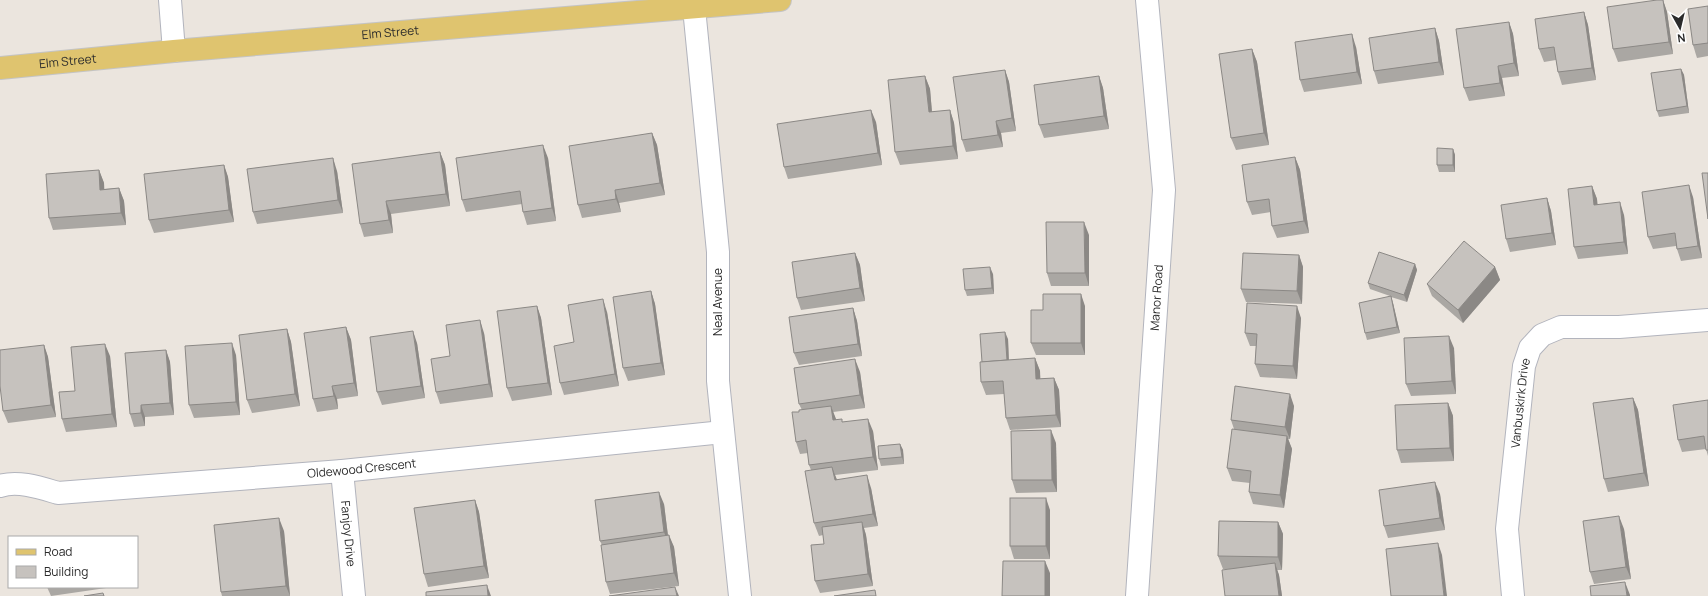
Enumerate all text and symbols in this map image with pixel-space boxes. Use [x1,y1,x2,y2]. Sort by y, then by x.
north arrow [1660,8,1700,48]
street label: Elm Street [361,21,420,43]
text: N [1676,30,1686,46]
street label: Elm Street [38,50,97,72]
street label: Manor Road [1146,264,1167,331]
street label: Neal Avenue [709,268,726,336]
street label: Vanbuskirk Drive [1506,355,1534,449]
street label: Oldewood Crescent [306,454,417,482]
street label: Fanjoy Drive [337,500,360,567]
legend [8,536,138,588]
text: Road [44,543,72,560]
text: Building [44,563,88,580]

